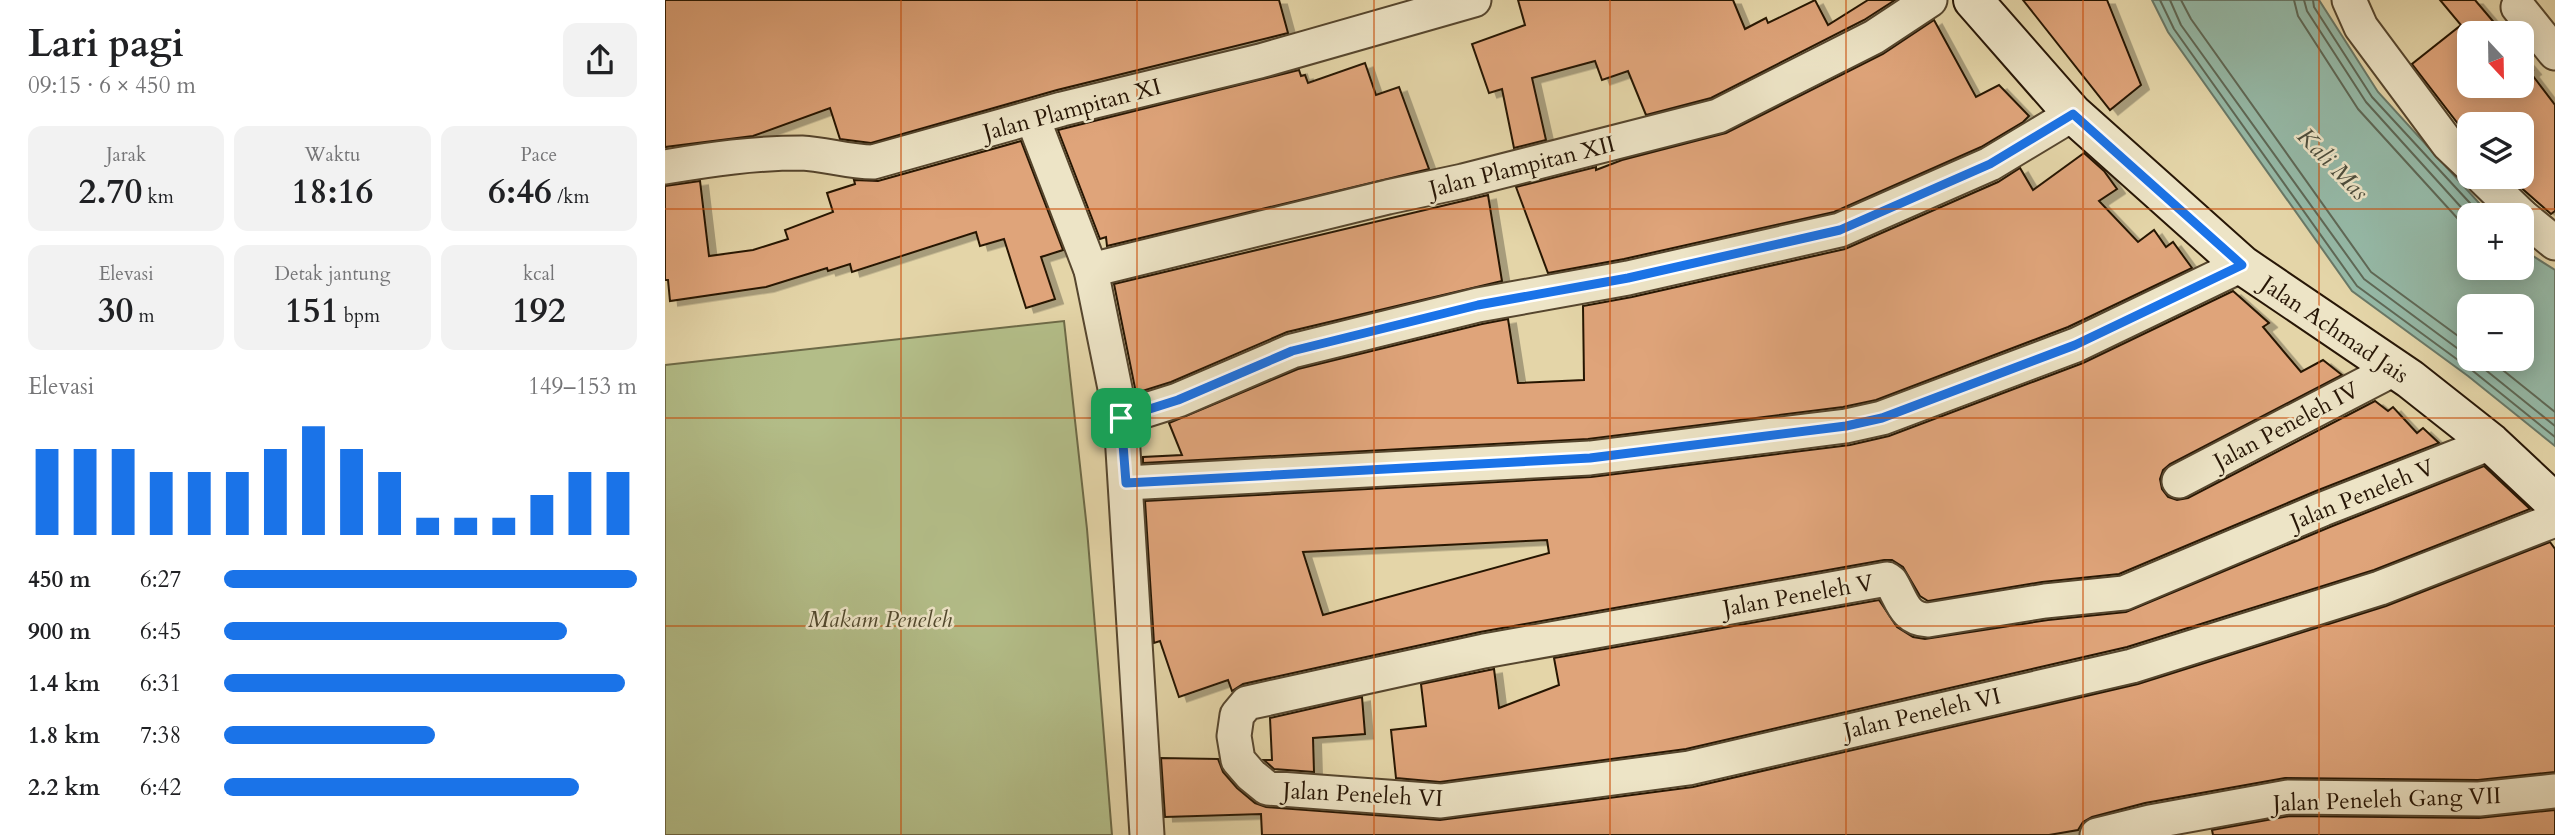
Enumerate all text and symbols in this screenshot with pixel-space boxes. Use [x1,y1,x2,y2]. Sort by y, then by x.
text: Lari pagi [28,18,184,70]
north arrow [2457,21,2534,98]
map controls [2457,21,2534,371]
button: share [563,23,637,97]
text: 09:15 · 6 × 450 m [28,70,196,101]
street label: Jalan Plampitan XI [977,71,1164,149]
button: layers [2457,112,2534,189]
water label: Kali Mas [2290,121,2376,208]
street label: Jalan Plampitan XII [1423,128,1618,205]
text: Jarak [106,142,146,168]
text: Waktu [305,142,360,168]
text: Pace [520,142,557,168]
text: 2.70 [79,168,142,216]
text: 18:16 [292,168,373,216]
text: 6:46 [488,168,552,216]
text: km [142,184,174,210]
text: /km [552,184,590,210]
button: + [2457,203,2534,280]
text: Elevasi [99,261,154,287]
text: Detak jantung [275,261,390,287]
text: kcal [523,261,555,287]
street label: Jalan Achmad Jais [2252,267,2415,390]
text: 30 [98,287,134,335]
text: 151 [285,287,339,335]
text: 192 [512,287,566,335]
button: − [2457,294,2534,371]
text: m [134,303,155,329]
text: bpm [339,303,380,329]
text: Elevasi [28,371,94,402]
text: 149–153 m [528,371,637,402]
street label: Jalan Peneleh IV [2206,374,2364,478]
pin [1091,388,1151,448]
icon: arrive [1102,399,1140,437]
street label: Jalan Peneleh V [2283,452,2439,538]
text: 450 m [28,564,91,595]
text: 6:27 [140,564,181,595]
street label: Jalan Peneleh V [1717,567,1876,625]
park label: Makam Peneleh [808,604,952,635]
text: 900 m [28,616,91,647]
text: 6:45 [140,616,181,647]
text: 1.4 km [28,668,100,699]
text: 6:31 [140,668,181,699]
street label: Jalan Peneleh VI [1838,680,2004,747]
text: 1.8 km [28,720,100,751]
text: 7:38 [140,720,181,751]
text: 2.2 km [28,772,100,803]
text: 6:42 [140,772,181,803]
street label: Jalan Peneleh VI [1279,775,1444,814]
street label: Jalan Peneleh Gang VII [2269,780,2502,819]

